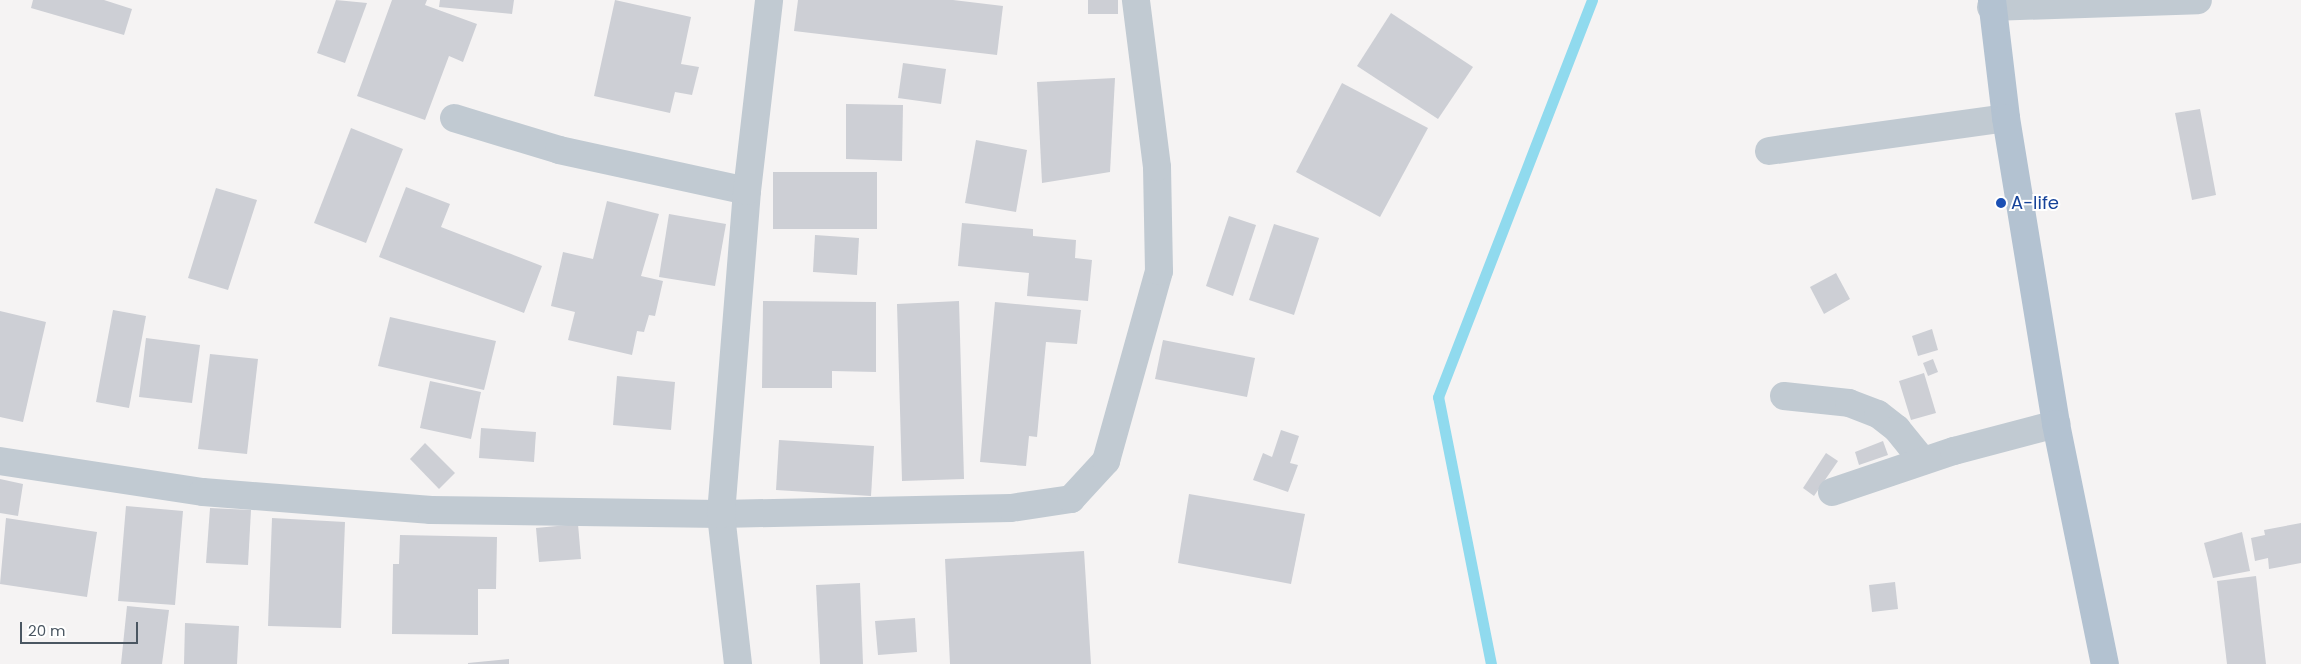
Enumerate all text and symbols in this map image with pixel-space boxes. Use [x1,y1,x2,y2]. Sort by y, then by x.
place label: A-life [2011,192,2059,214]
marker: A-life [1995,197,2007,209]
scale bar [22,612,140,644]
text: 20 m [28,620,66,641]

